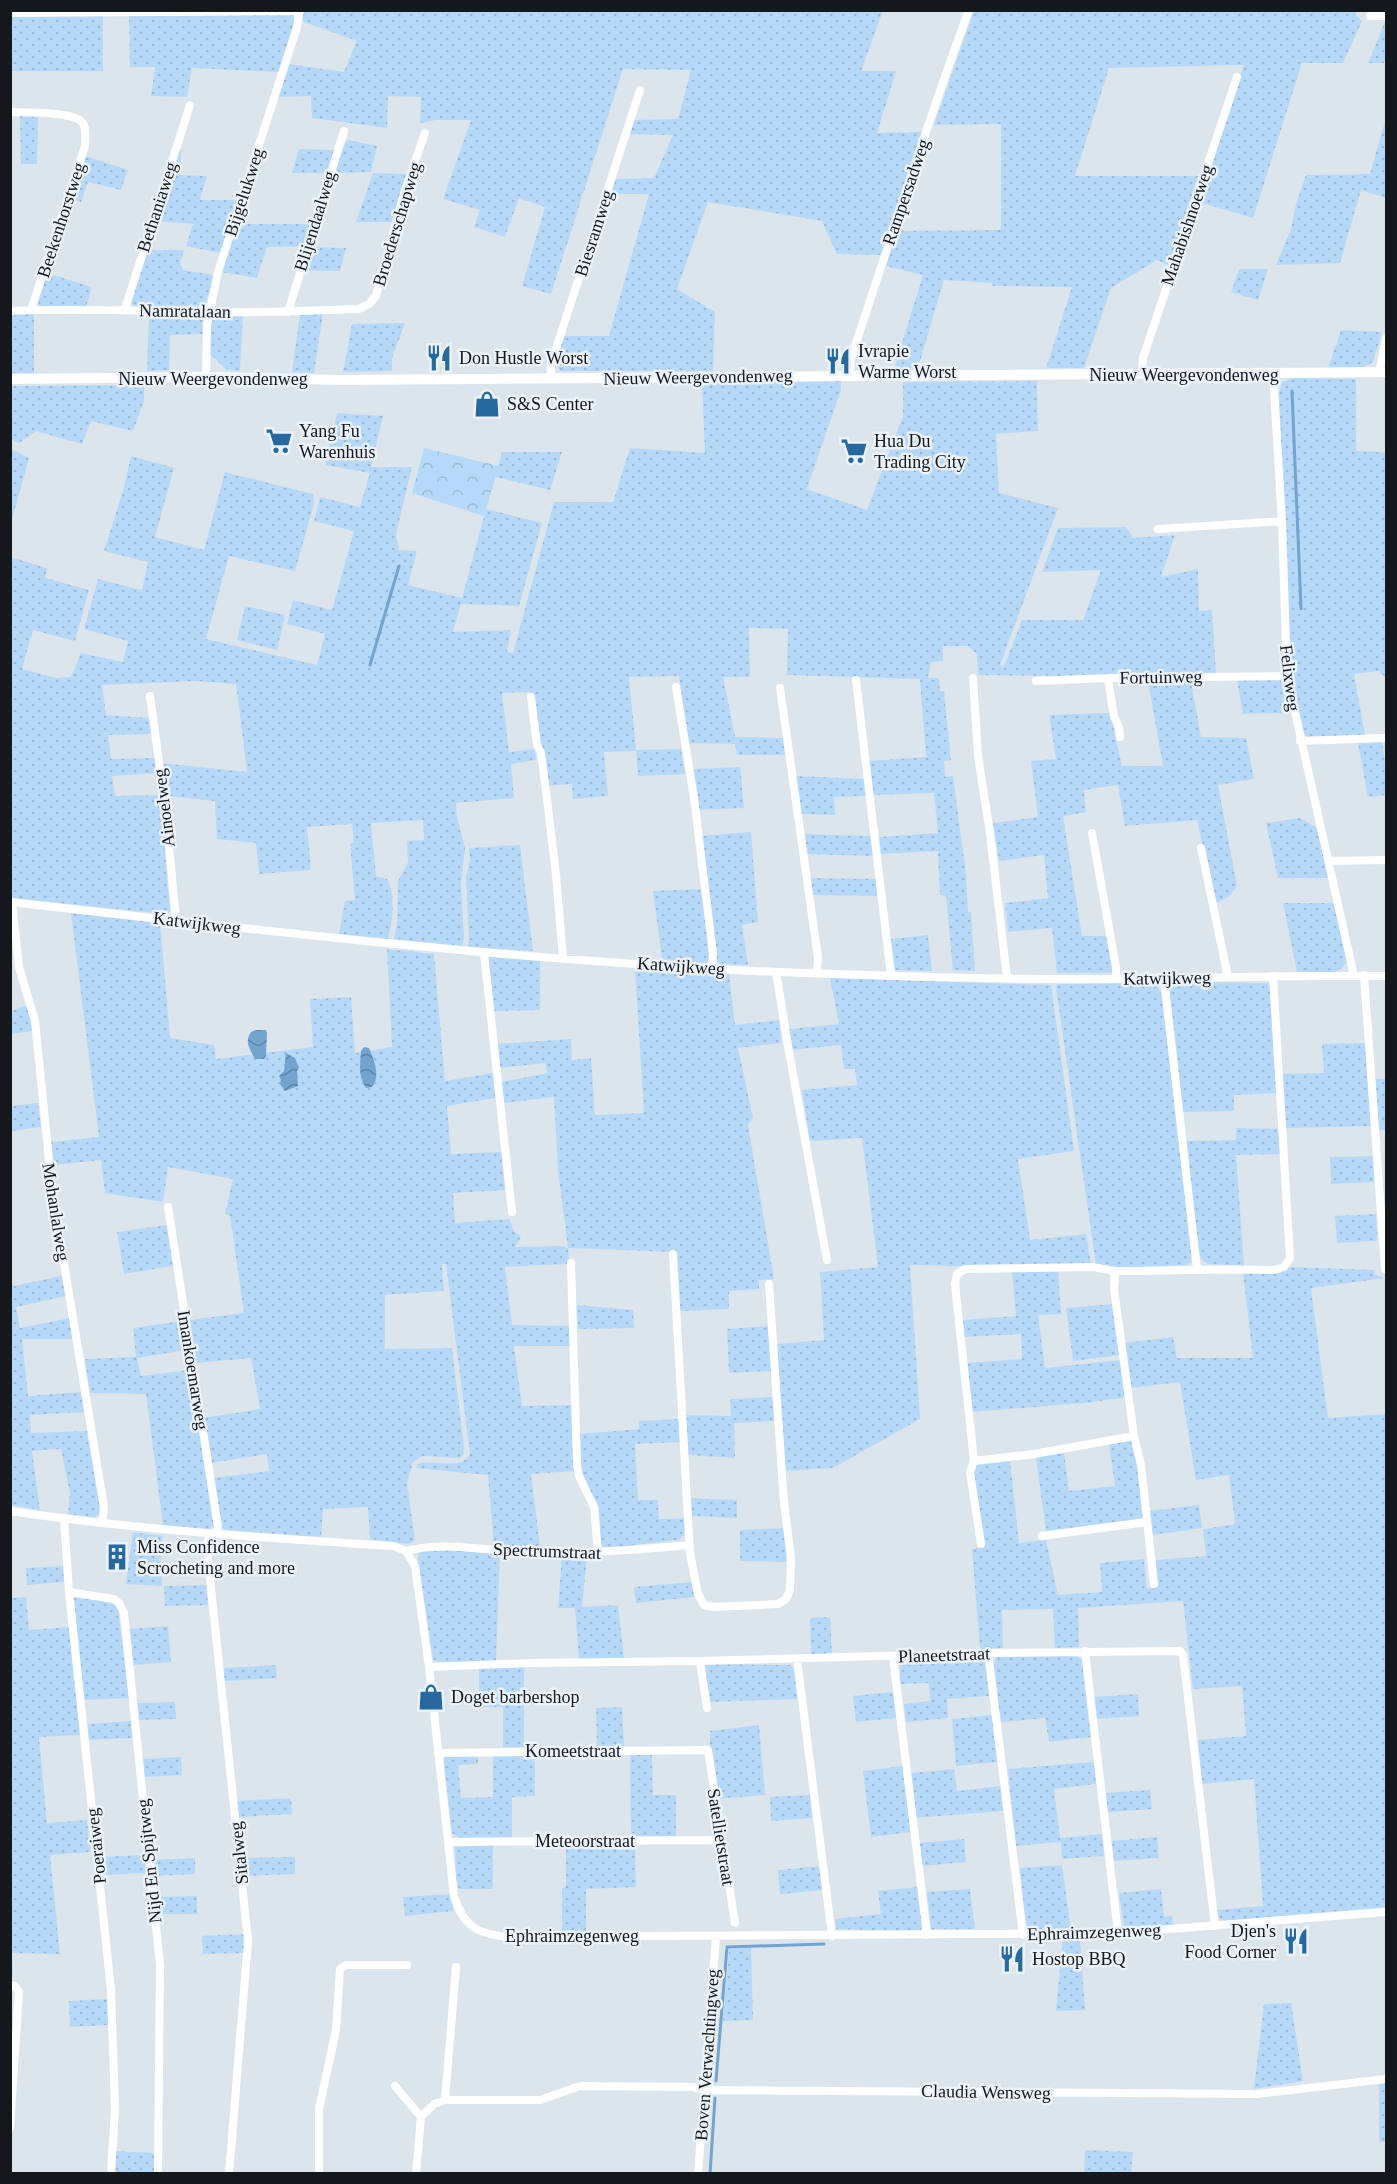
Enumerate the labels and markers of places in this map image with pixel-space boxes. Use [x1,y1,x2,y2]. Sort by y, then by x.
place label: Ivrapie Warme Worst [858,341,956,382]
restaurant icon: Don Hustle Worst [424,343,454,373]
restaurant icon: Ivrapie Warme Worst [823,346,853,376]
place label: Don Hustle Worst [459,348,588,368]
shop icon: S&S Center [472,389,502,419]
place label: S&S Center [507,394,594,414]
place label: Yang Fu Warenhuis [299,421,376,462]
supermarket icon: Yang Fu Warenhuis [264,426,294,456]
place label: Hua Du Trading City [874,431,966,472]
supermarket icon: Hua Du Trading City [839,436,869,466]
place label: Miss Confidence Scrocheting and more [137,1537,295,1578]
building icon: Miss Confidence Scrocheting and more [102,1542,132,1572]
shop icon: Doget barbershop [416,1682,446,1712]
place label: Doget barbershop [451,1687,579,1707]
place label: Djen's Food Corner [1185,1921,1276,1962]
restaurant icon: Djen's Food Corner [1281,1926,1311,1956]
restaurant icon: Hostop BBQ [997,1944,1027,1974]
place label: Hostop BBQ [1032,1949,1126,1969]

